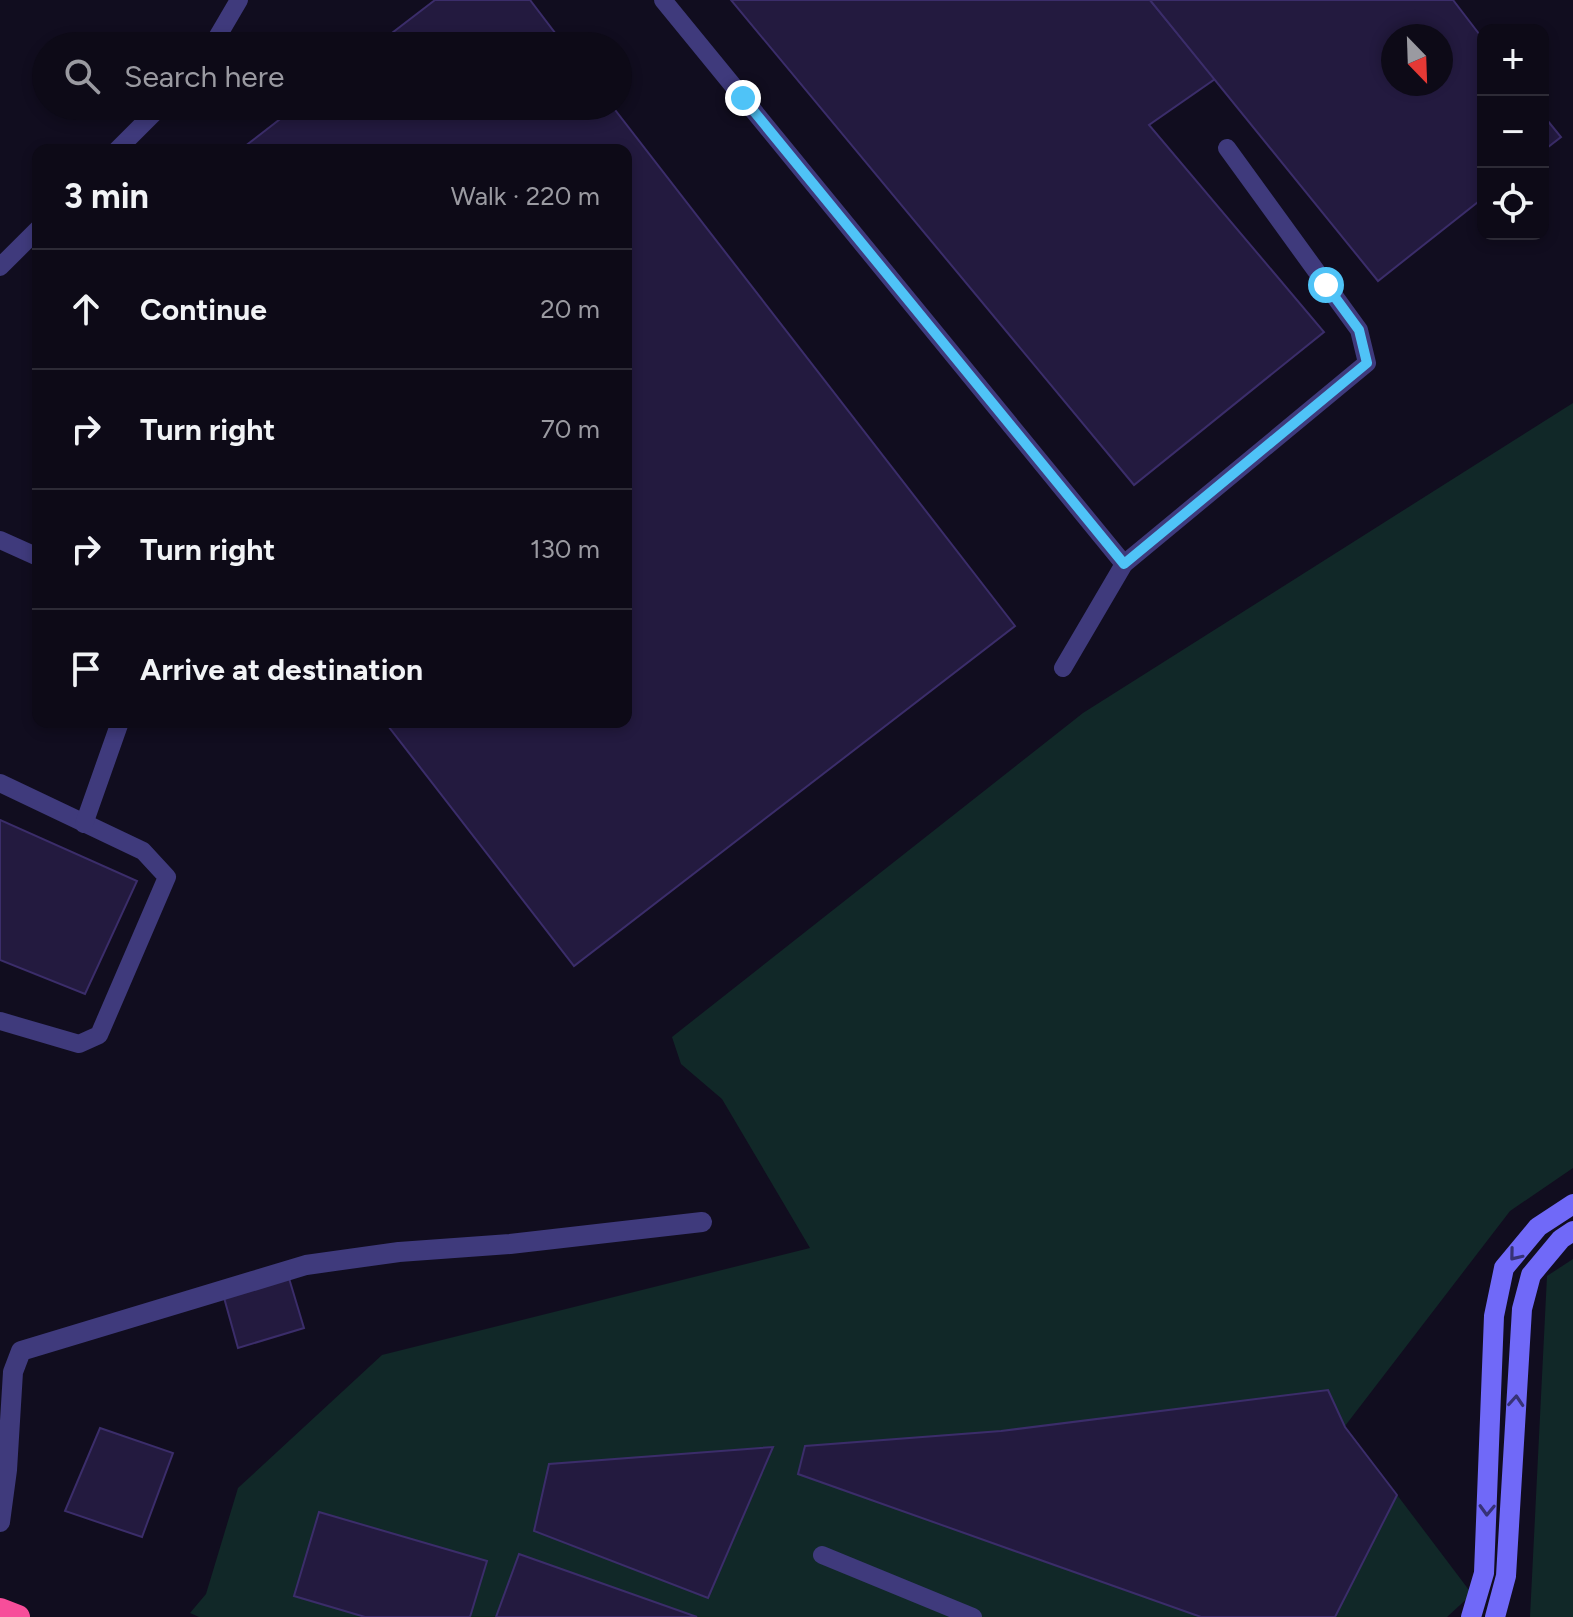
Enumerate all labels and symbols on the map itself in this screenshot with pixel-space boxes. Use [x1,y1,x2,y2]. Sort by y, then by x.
north arrow [1381,24,1453,96]
route end [725,80,761,116]
route start [1308,267,1344,303]
one-way arrow [1510,1246,1525,1260]
one-way arrow [1508,1394,1525,1407]
one-way arrow [1478,1504,1495,1517]

